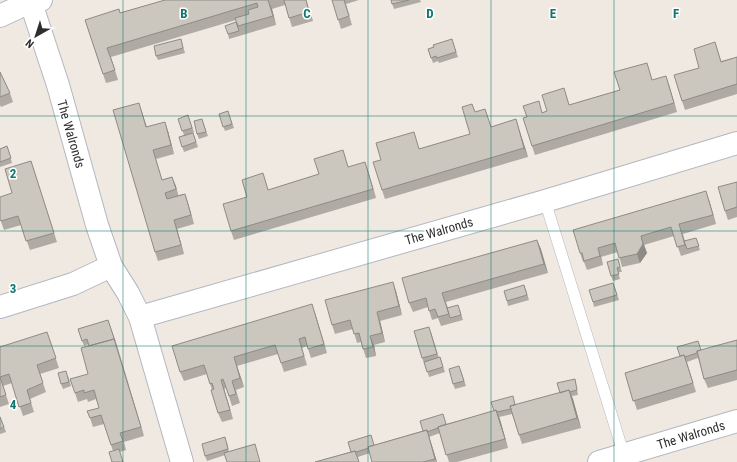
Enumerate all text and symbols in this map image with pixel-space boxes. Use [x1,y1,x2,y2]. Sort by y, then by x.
text: B [180,6,188,21]
text: C [303,6,311,21]
text: D [426,6,434,21]
text: E [550,6,557,21]
text: F [673,6,679,21]
north arrow [16,16,56,56]
text: N [23,36,37,51]
street label: The Walronds [54,98,88,170]
text: 2 [10,166,17,181]
street label: The Walronds [403,214,475,248]
text: 3 [10,281,16,296]
text: 4 [10,397,17,412]
street label: The Walronds [655,418,727,452]

